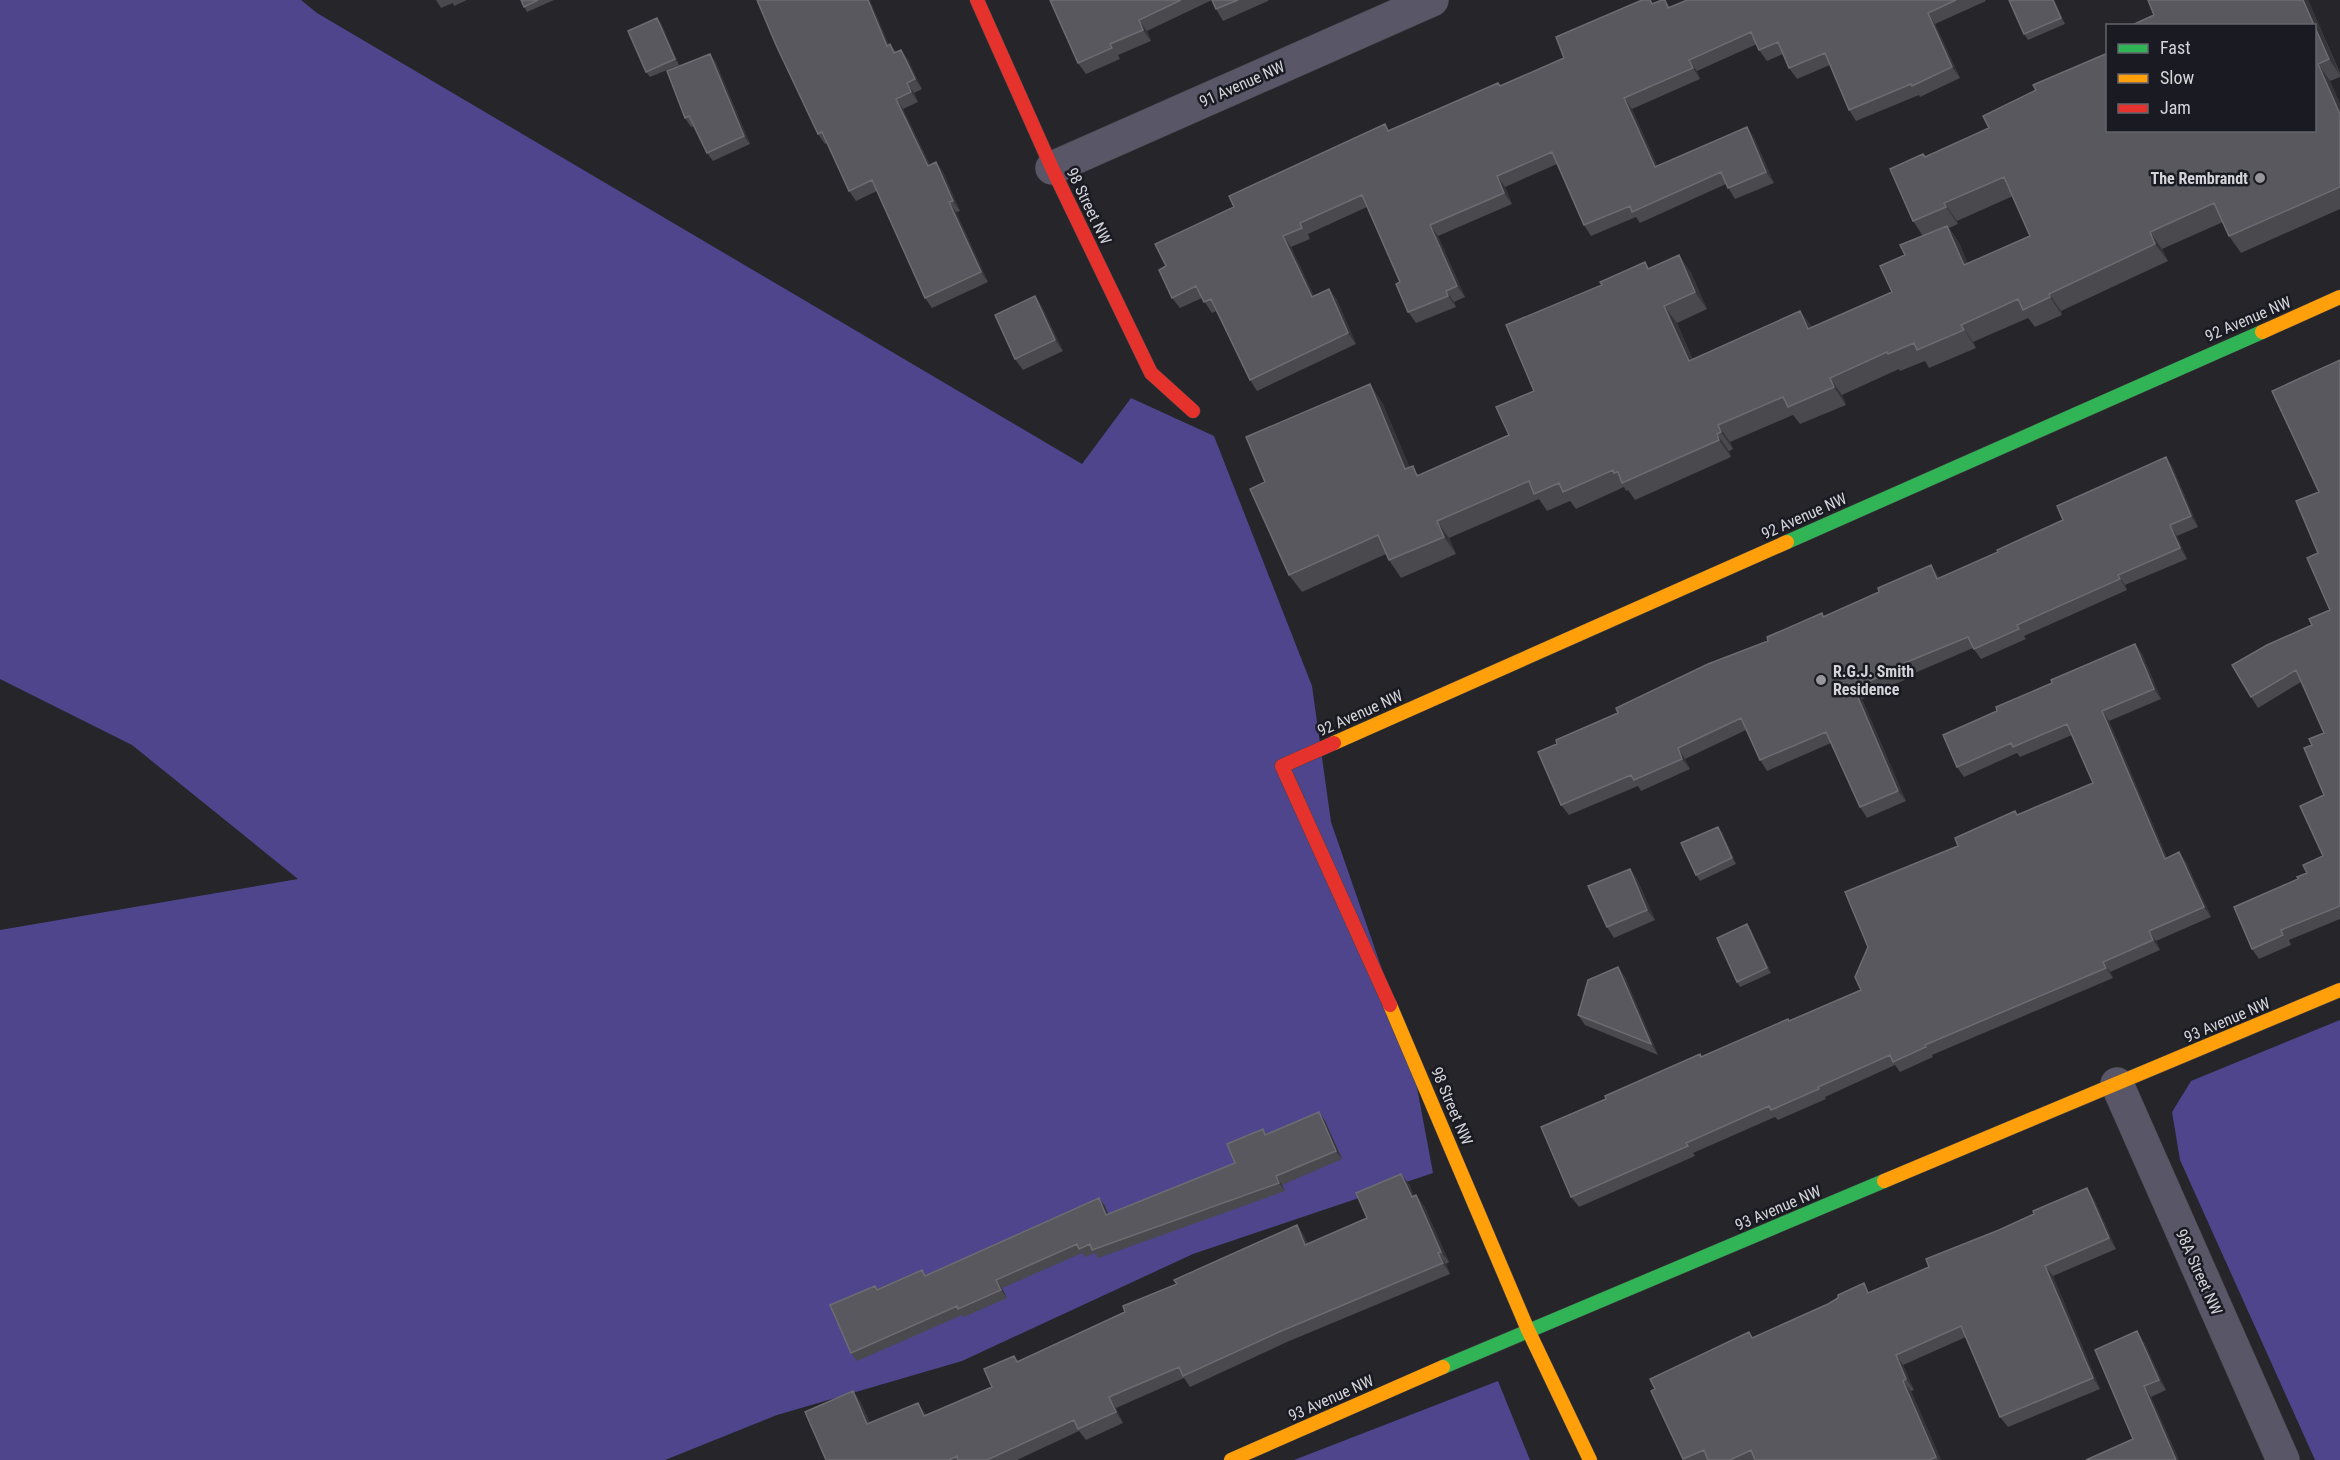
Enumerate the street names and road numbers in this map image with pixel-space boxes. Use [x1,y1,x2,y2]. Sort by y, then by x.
street label: 91 Avenue NW [1196,57,1288,111]
street label: 98 Street NW [1062,165,1116,247]
street label: 92 Avenue NW [2202,292,2294,346]
street label: 92 Avenue NW [1758,489,1850,543]
street label: 92 Avenue NW [1314,686,1406,740]
street label: 93 Avenue NW [2181,993,2273,1047]
street label: 98 Street NW [1427,1064,1477,1148]
street label: 93 Avenue NW [1732,1181,1824,1235]
street label: 98A Street NW [2172,1226,2226,1318]
street label: 93 Avenue NW [1285,1371,1377,1425]

